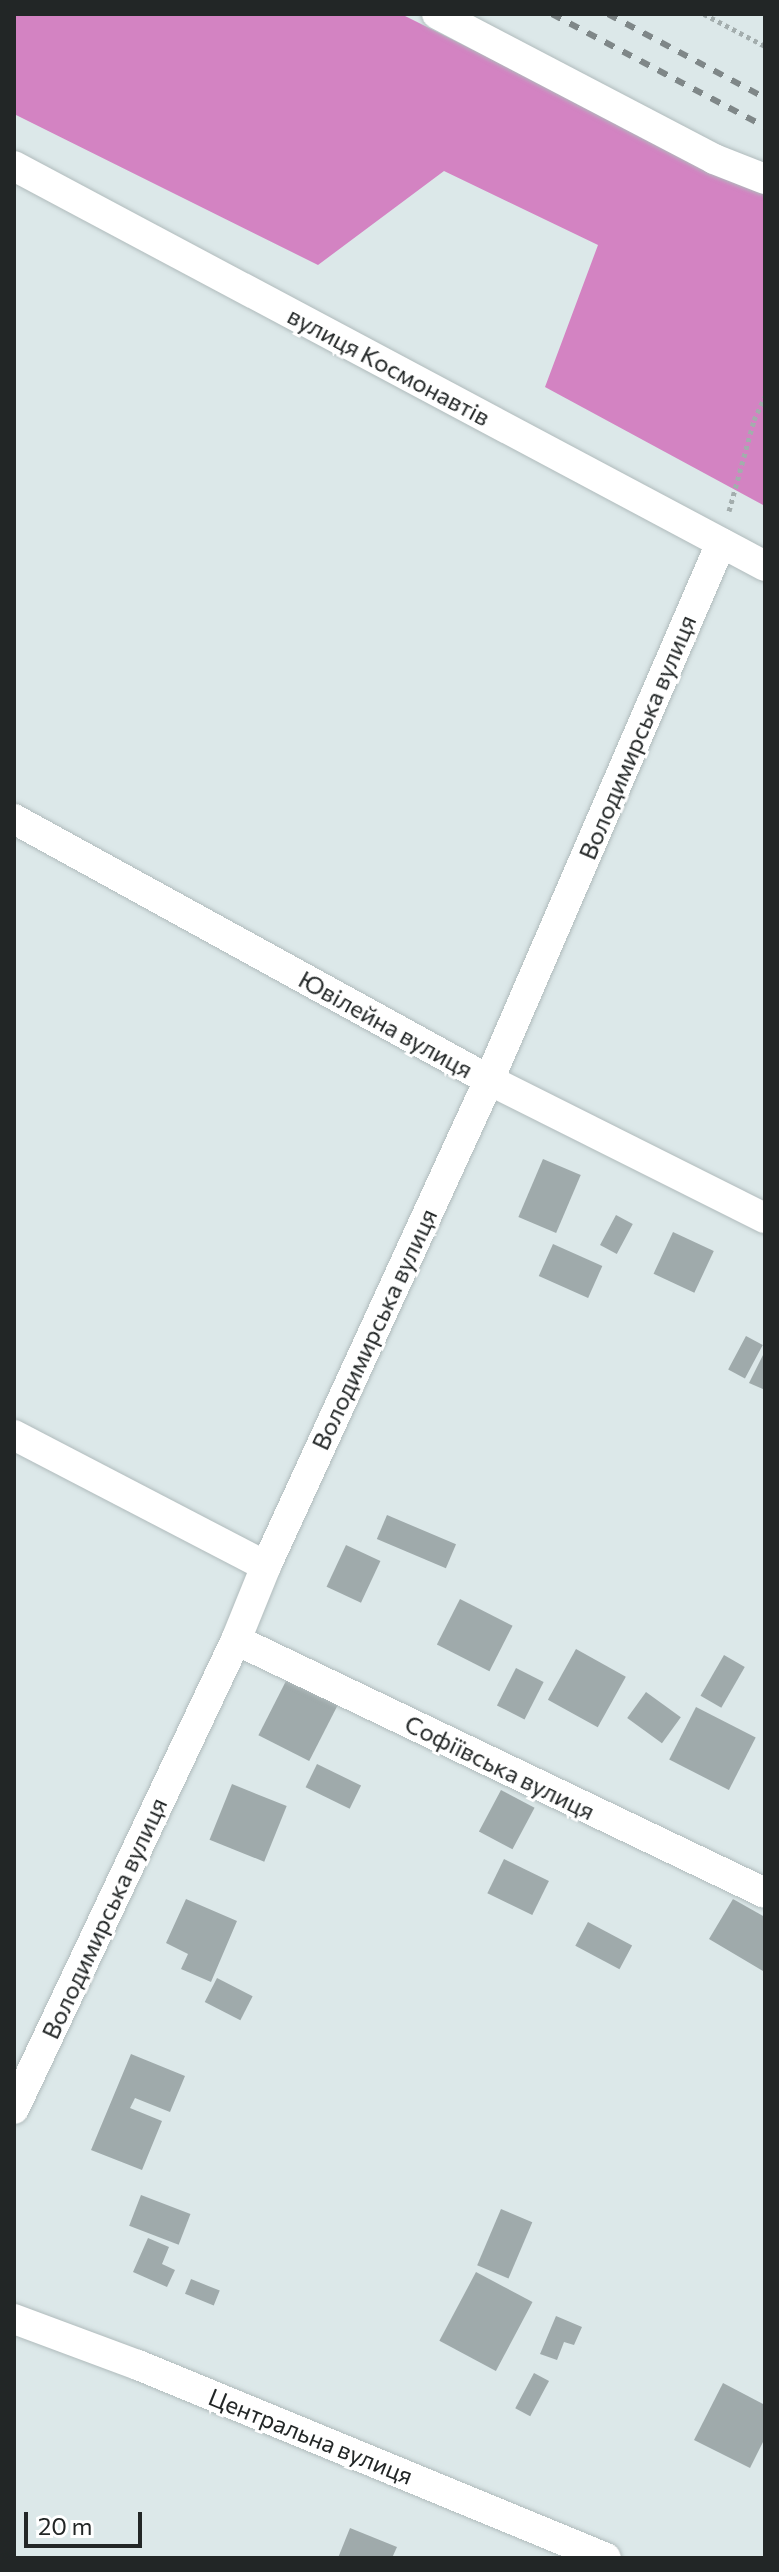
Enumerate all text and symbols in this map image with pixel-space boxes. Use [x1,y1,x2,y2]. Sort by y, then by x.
street label: вулиця Космонавтів [283,300,495,432]
street label: Володимирська вулиця [572,610,702,864]
street label: Ювілейна вулиця [294,964,478,1084]
street label: Володимирська вулиця [305,1204,443,1454]
street label: Софіївська вулиця [400,1709,600,1825]
street label: Володимирська вулиця [35,1793,173,2043]
street label: Центральна вулиця [205,2382,417,2490]
scale bar [28,2496,146,2546]
text: 20 m [38,2511,92,2540]

